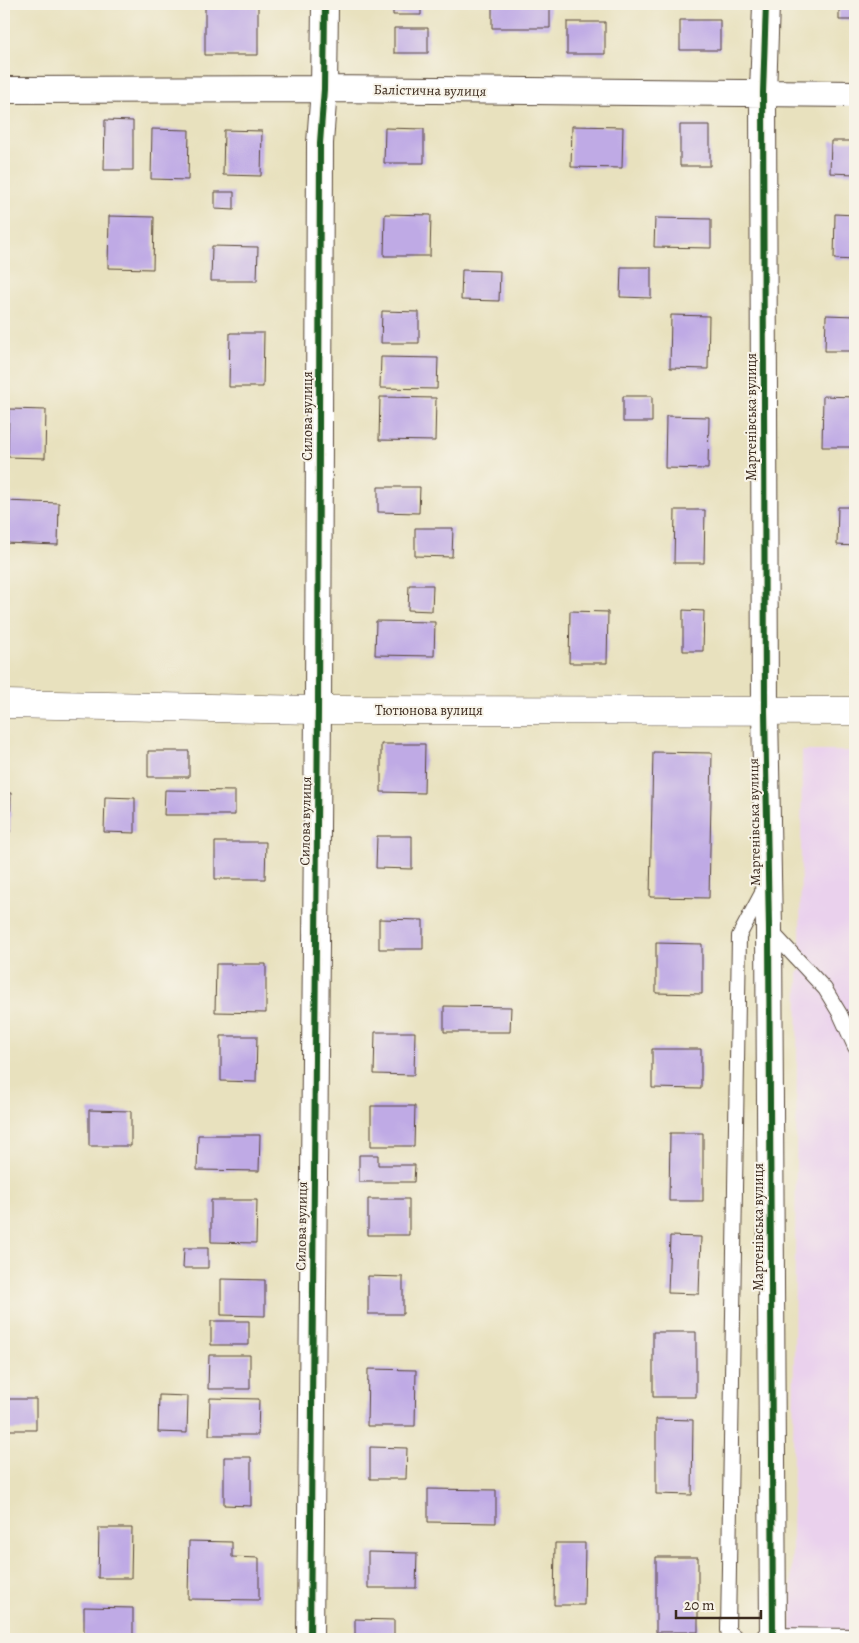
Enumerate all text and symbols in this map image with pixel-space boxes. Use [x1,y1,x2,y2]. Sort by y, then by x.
street label: Балістична вулиця [373,80,487,101]
street label: Мартенівська вулиця [742,353,761,481]
street label: Силова вулиця [298,371,317,461]
street label: Тютюнова вулиця [375,701,483,720]
street label: Мартенівська вулиця [744,758,765,886]
street label: Силова вулиця [295,776,316,866]
street label: Мартенівська вулиця [749,1163,768,1291]
street label: Силова вулиця [291,1181,312,1271]
scale bar [676,1588,762,1620]
text: 20 m [684,1595,715,1615]

